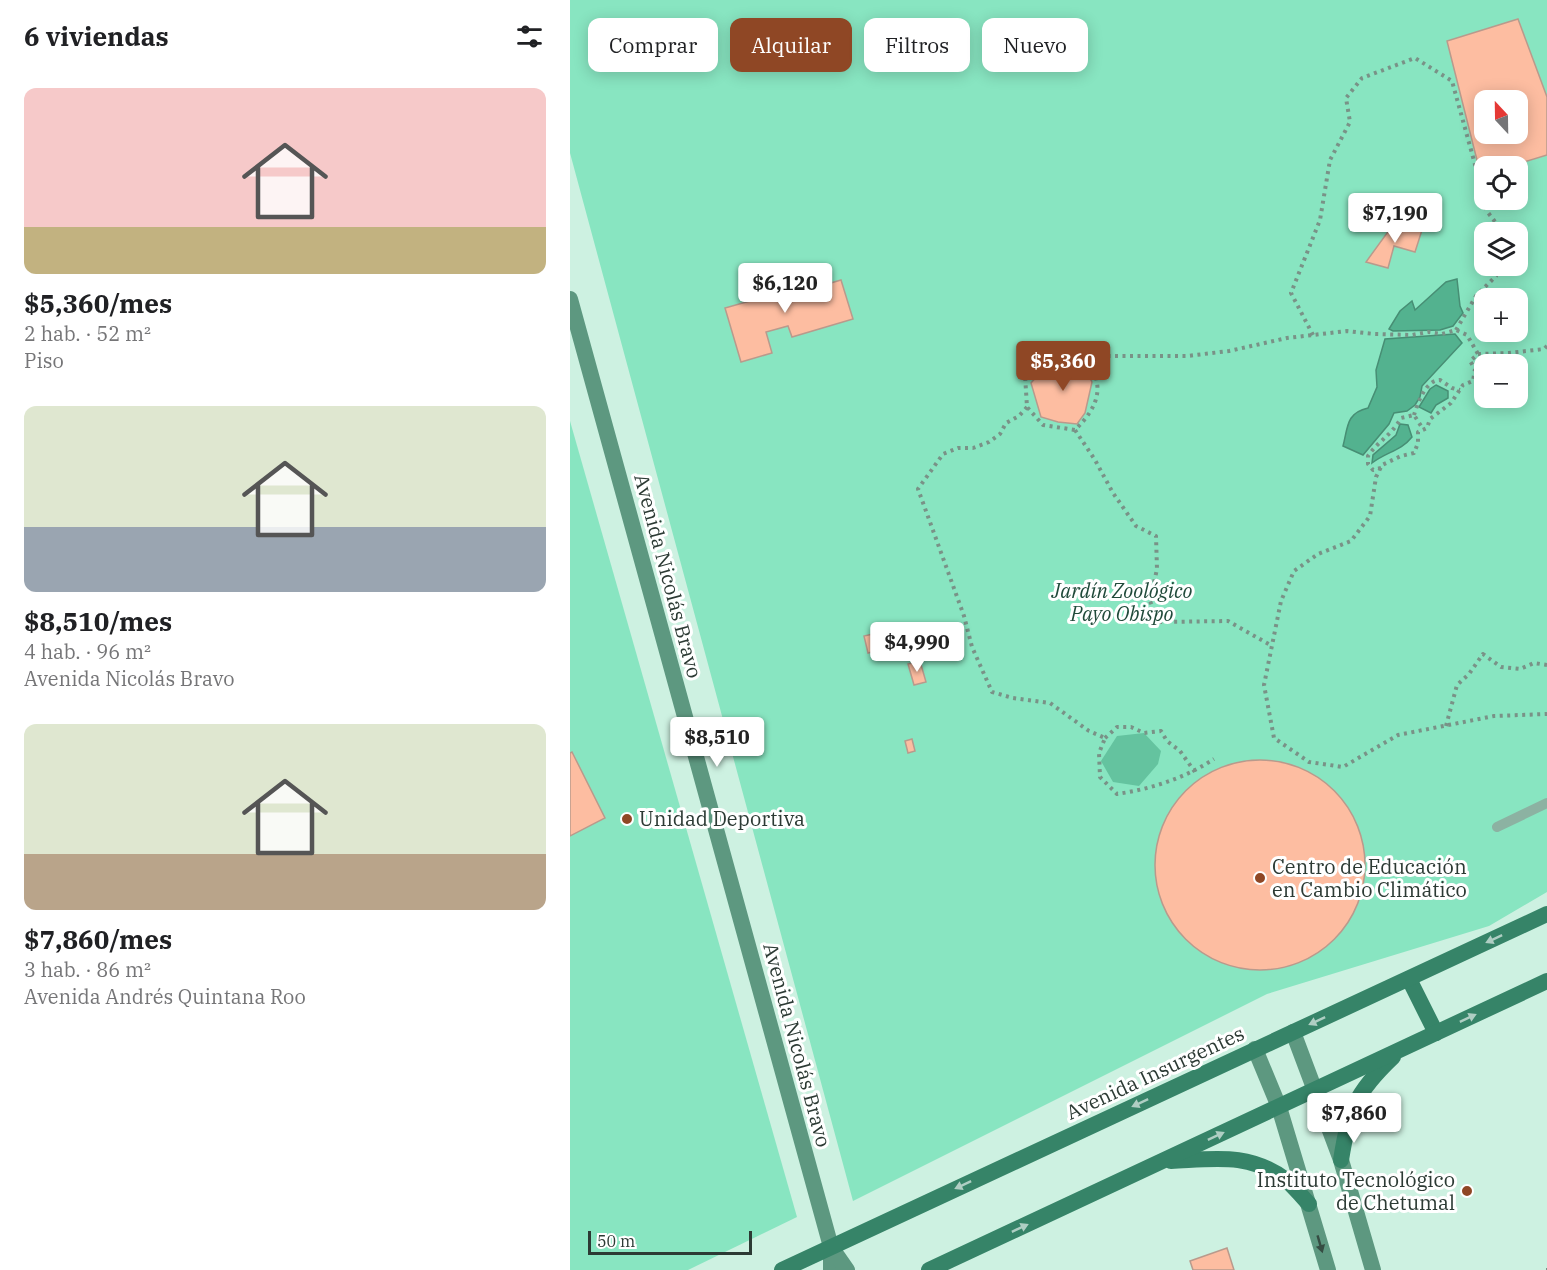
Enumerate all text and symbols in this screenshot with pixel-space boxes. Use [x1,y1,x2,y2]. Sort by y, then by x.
chip: Comprar [588,18,718,72]
chip: Alquilar [730,18,852,72]
chip: Filtros [864,18,970,72]
chip: Nuevo [982,18,1088,72]
text: 6 viviendas [24,19,169,53]
icon: filters [513,20,546,53]
north arrow [1474,90,1528,144]
map controls [1474,90,1528,408]
icon: home [231,127,339,235]
button: locate [1474,156,1528,210]
pin: $7,190 [1346,193,1444,244]
text: $7,190 [1362,199,1428,226]
button: layers [1474,222,1528,276]
pin: $6,120 [736,263,834,314]
text: $6,120 [752,269,818,296]
text: $5,360/mes [24,286,172,320]
button: + [1474,288,1528,342]
text: 2 hab. · 52 m² [24,320,151,347]
pin: $5,360 [1014,341,1112,392]
text: Piso [24,347,64,374]
text: $5,360 [1030,347,1096,374]
button: − [1474,354,1528,408]
icon: home [231,445,339,553]
street label: Avenida Nicolás Bravo [628,471,709,681]
park label: Jardín Zoológico Payo Obispo [1051,577,1192,627]
text: $8,510/mes [24,604,172,638]
pin: $4,990 [868,622,966,673]
text: $4,990 [884,628,950,655]
text: 4 hab. · 96 m² [24,638,151,665]
text: Avenida Nicolás Bravo [24,665,234,692]
pin: $8,510 [668,717,766,768]
text: $8,510 [684,723,750,750]
icon: home [231,763,339,871]
place label: Unidad Deportiva [639,805,805,832]
marker: Unidad Deportiva [620,812,634,826]
place label: Centro de Educación en Cambio Climático [1272,853,1467,903]
marker: Centro de Educación en Cambio Climático [1253,871,1267,885]
text: $7,860/mes [24,922,172,956]
one-way arrow [1486,934,1503,943]
street label: Avenida Nicolás Bravo [757,940,838,1150]
text: 3 hab. · 86 m² [24,956,151,983]
text: Avenida Andrés Quintana Roo [24,983,306,1010]
one-way arrow [1460,1014,1477,1023]
one-way arrow [1309,1017,1326,1026]
street label: Avenida Insurgentes [1061,1019,1248,1126]
pin: $7,860 [1305,1093,1403,1144]
one-way arrow [1132,1098,1149,1107]
text: $7,860 [1321,1099,1387,1126]
one-way arrow [1207,1132,1224,1141]
place label: Instituto Tecnológico de Chetumal [1257,1166,1455,1216]
one-way arrow [955,1181,972,1190]
marker: Instituto Tecnológico de Chetumal [1460,1184,1474,1198]
one-way arrow [1011,1223,1028,1232]
scale bar [588,1228,752,1256]
text: 50 m [597,1231,635,1251]
one-way arrow [1316,1235,1326,1253]

